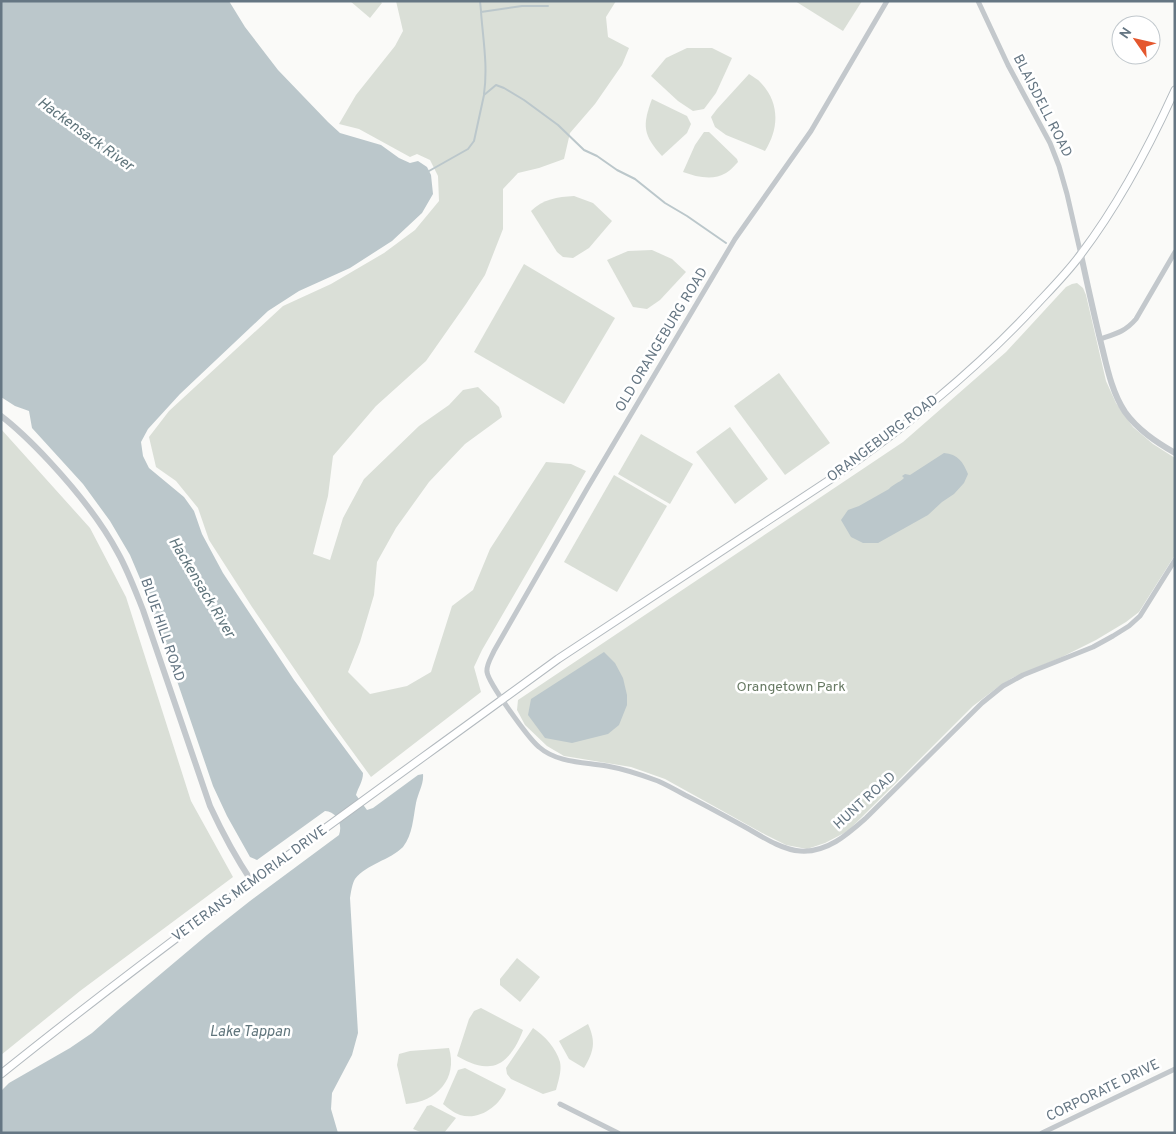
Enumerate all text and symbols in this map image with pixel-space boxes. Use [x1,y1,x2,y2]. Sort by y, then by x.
north arrow [1111,15,1161,65]
text: N [1117,25,1136,42]
street label: BLAISDELL ROAD [1009,52,1075,160]
water label: Hackensack River [33,94,138,177]
street label: OLD ORANGEBURG ROAD [612,265,712,415]
street label: ORANGEBURG ROAD [824,392,942,486]
water label: Hackensack River [163,534,239,643]
street label: BLUE HILL ROAD [136,576,188,684]
park label: Orangetown Park [736,679,846,696]
street label: HUNT ROAD [830,769,900,833]
street label: VETERANS MEMORIAL DRIVE [169,822,331,946]
water label: Lake Tappan [209,1023,291,1042]
street label: CORPORATE DRIVE [1044,1056,1162,1126]

